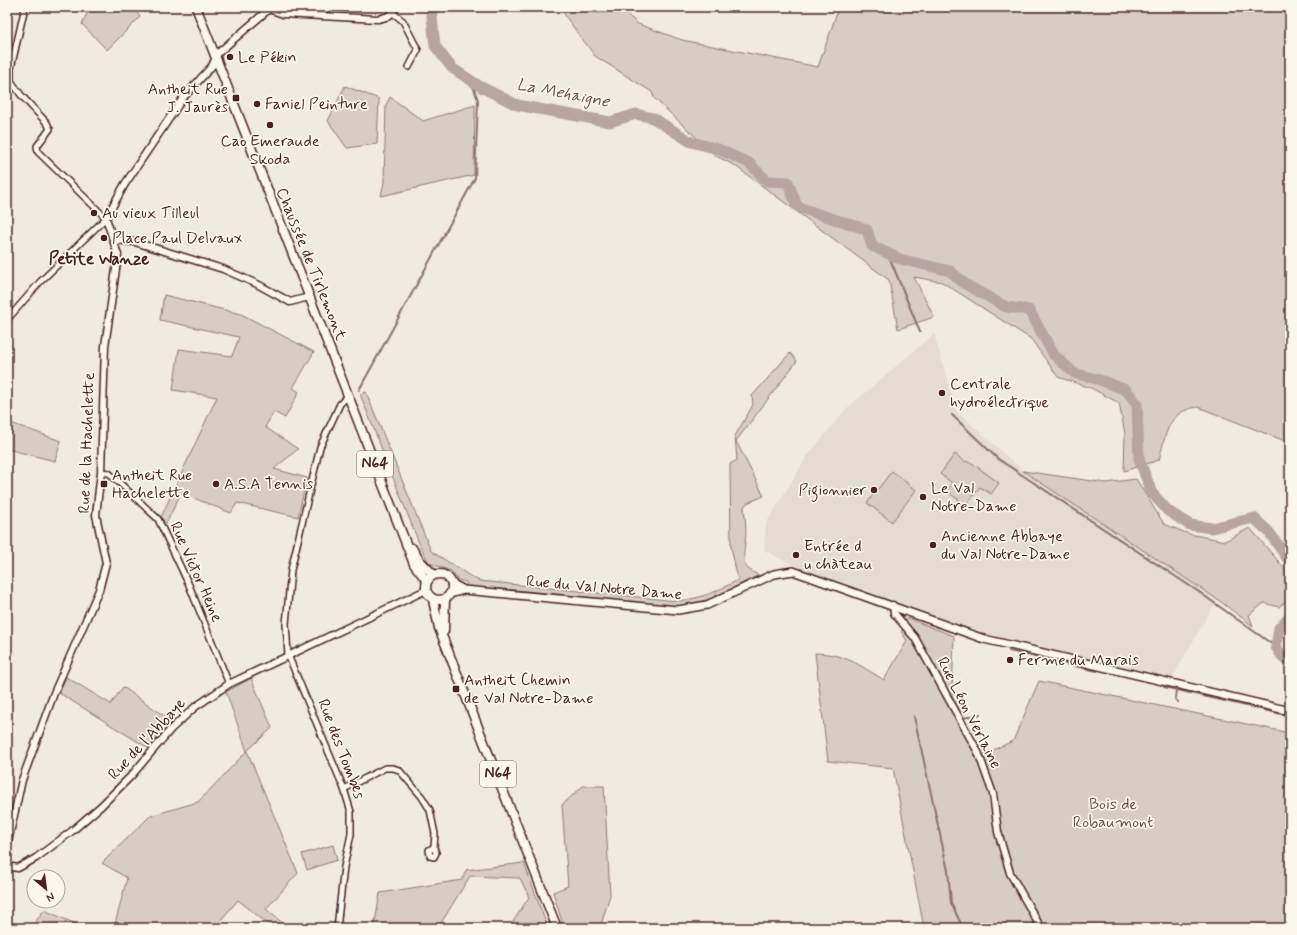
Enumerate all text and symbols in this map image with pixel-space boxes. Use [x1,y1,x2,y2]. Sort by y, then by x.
place label: Le Pékin [238,47,297,68]
marker: Le Pékin [225,52,235,62]
water label: La Mehaigne [515,73,612,114]
place label: Antheit Rue J. Jaurès [148,79,228,118]
marker: Antheit Rue J. Jaurès [231,93,241,103]
place label: Faniel Peinture [265,94,368,115]
marker: Faniel Peinture [252,99,262,109]
marker: Cao Emeraude Skoda [265,120,275,130]
place label: Cao Emeraude Skoda [220,131,320,170]
street label: Chaussée de Tirlemont [271,185,351,344]
place label: Au vieux Tilleul [102,203,200,224]
marker: Au vieux Tilleul [89,208,99,218]
place label: Place Paul Delvaux [112,228,243,249]
marker: Place Paul Delvaux [99,233,109,243]
district label: Petite Wanze [49,248,149,270]
street label: Rue de la Hachelette [74,372,100,514]
place label: Centrale hydroélectrique [950,374,1050,413]
marker: Centrale hydroélectrique [937,388,947,398]
road number: N64 [357,451,393,477]
place label: Antheit Rue Hachelette [112,465,192,504]
place label: A.S.A Tennis [224,474,313,495]
place label: Le Val Notre-Dame [931,478,1016,517]
marker: Antheit Rue Hachelette [99,479,109,489]
marker: A.S.A Tennis [211,479,221,489]
place label: Pigionnier [798,480,866,502]
marker: Pigionnier [869,485,879,495]
marker: Le Val Notre-Dame [918,492,928,502]
street label: Rue Victor Heine [164,518,228,626]
place label: Ancienne Abbaye du Val Notre-Dame [941,526,1070,565]
place label: Entrée d u chàteau [804,536,873,575]
marker: Ancienne Abbaye du Val Notre-Dame [928,540,938,550]
marker: Entrée d u chàteau [791,550,801,560]
street label: Rue du Val Notre Dame [525,571,683,605]
place label: Ferme du Marais [1018,650,1139,671]
street label: Rue Léon Verlaine [932,653,1006,773]
marker: Ferme du Marais [1005,655,1015,665]
place label: Antheit Chemin de Val Notre-Dame [464,670,594,709]
marker: Antheit Chemin de Val Notre-Dame [451,684,461,694]
street label: Rue de l'Abbaye [103,693,191,785]
street label: Rue des Tombes [312,696,370,802]
road number: N64 [480,761,516,787]
park label: Bois de Robaumont [1073,794,1153,833]
north arrow [26,869,66,909]
text: N [44,889,57,905]

